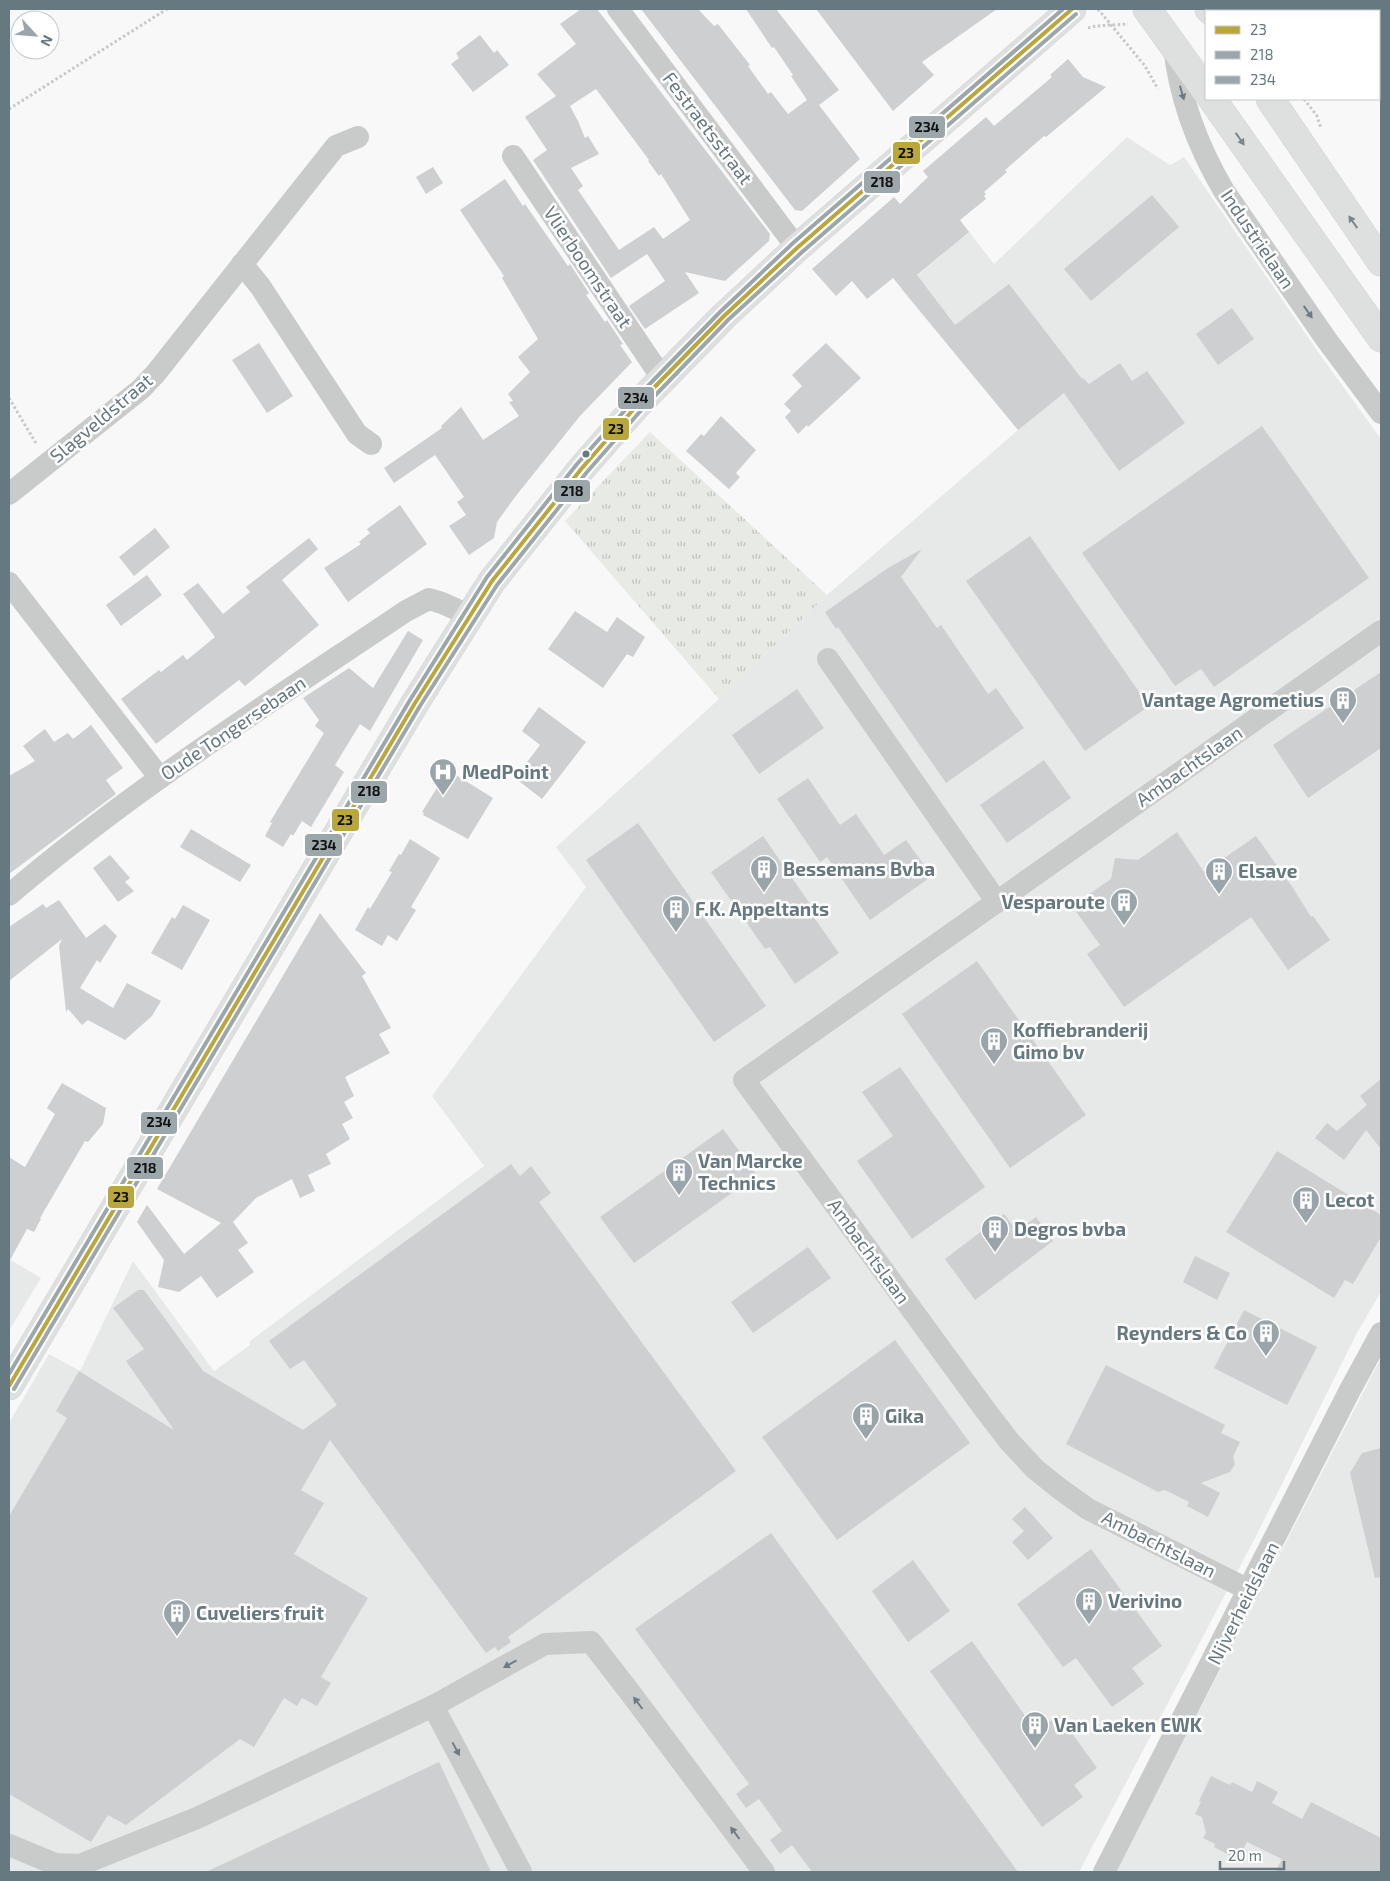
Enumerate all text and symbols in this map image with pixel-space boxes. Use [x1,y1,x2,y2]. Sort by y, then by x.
north arrow [10,10,60,60]
legend [1205,10,1380,100]
text: 23 [1250,20,1267,38]
text: N [37,33,57,49]
text: 218 [1250,45,1274,63]
street label: Festraetsstraat [659,67,758,188]
text: 234 [1250,70,1276,88]
one-way arrow [1178,86,1186,101]
line badge: 234 [908,115,946,139]
text: 234 [915,118,940,135]
one-way arrow [1235,132,1245,145]
line badge: 23 [892,141,921,165]
text: 23 [898,144,914,161]
line badge: 218 [863,170,901,194]
text: 218 [871,173,893,190]
street label: Industrielaan [1217,185,1300,293]
street label: Vlierboomstraat [539,202,637,332]
one-way arrow [1348,215,1358,228]
one-way arrow [1303,305,1312,318]
street label: Slagveldstraat [45,368,157,467]
line badge: 234 [617,386,655,410]
text: 234 [624,389,649,406]
line badge: 23 [602,417,630,441]
text: 23 [608,420,624,437]
unlabelled marker [581,449,591,459]
line badge: 218 [553,479,591,503]
text: 218 [561,482,583,499]
street label: Oude Tongersebaan [156,670,310,785]
building icon: Vantage Agrometius [1328,685,1358,724]
place label: Vantage Agrometius [1142,688,1324,711]
street label: Ambachtslaan [1131,720,1246,811]
hospital icon: MedPoint [428,757,458,796]
place label: MedPoint [462,760,549,783]
line badge: 218 [350,780,388,804]
text: 218 [358,782,380,799]
line badge: 23 [331,808,360,832]
text: 23 [337,811,353,828]
line badge: 234 [304,833,343,857]
text: 234 [312,836,337,853]
building icon: Bessemans Bvba [749,854,779,893]
building icon: Elsave [1204,856,1234,895]
place label: Bessemans Bvba [783,857,935,880]
place label: Elsave [1238,859,1298,882]
building icon: Vesparoute [1109,887,1139,926]
place label: Vesparoute [1002,890,1105,913]
building icon: F.K. Appeltants [661,894,691,933]
place label: F.K. Appeltants [695,897,829,920]
place label: Koffiebranderij Gimo bv [1013,1018,1148,1063]
building icon: Koffiebranderij Gimo bv [979,1026,1009,1065]
line badge: 234 [140,1111,178,1135]
text: 234 [147,1113,172,1130]
place label: Van Marcke Technics [698,1149,803,1194]
line badge: 218 [126,1156,164,1180]
building icon: Van Marcke Technics [664,1157,694,1196]
text: 218 [134,1159,156,1176]
line badge: 23 [107,1185,135,1209]
building icon: Lecot [1291,1185,1321,1224]
text: 23 [113,1188,129,1205]
place label: Lecot [1325,1188,1375,1211]
street label: Ambachtslaan [824,1194,915,1308]
building icon: Degros bvba [980,1214,1010,1253]
place label: Degros bvba [1014,1217,1126,1240]
building icon: Reynders & Co [1251,1318,1281,1357]
place label: Reynders & Co [1117,1321,1247,1345]
building icon: Gika [851,1401,881,1440]
place label: Gika [885,1404,924,1427]
street label: Ambachtslaan [1099,1505,1220,1582]
street label: Nijverheidslaan [1202,1538,1283,1668]
building icon: Verivino [1074,1586,1104,1625]
place label: Verivino [1108,1589,1182,1612]
building icon: Cuveliers fruit [162,1598,192,1637]
place label: Cuveliers fruit [196,1601,324,1624]
one-way arrow [503,1659,517,1668]
one-way arrow [633,1696,643,1709]
building icon: Van Laeken EWK [1020,1710,1050,1749]
place label: Van Laeken EWK [1054,1713,1202,1736]
one-way arrow [452,1742,460,1757]
one-way arrow [729,1827,740,1840]
scale bar [1220,1838,1284,1870]
text: 20 m [1228,1846,1262,1864]

